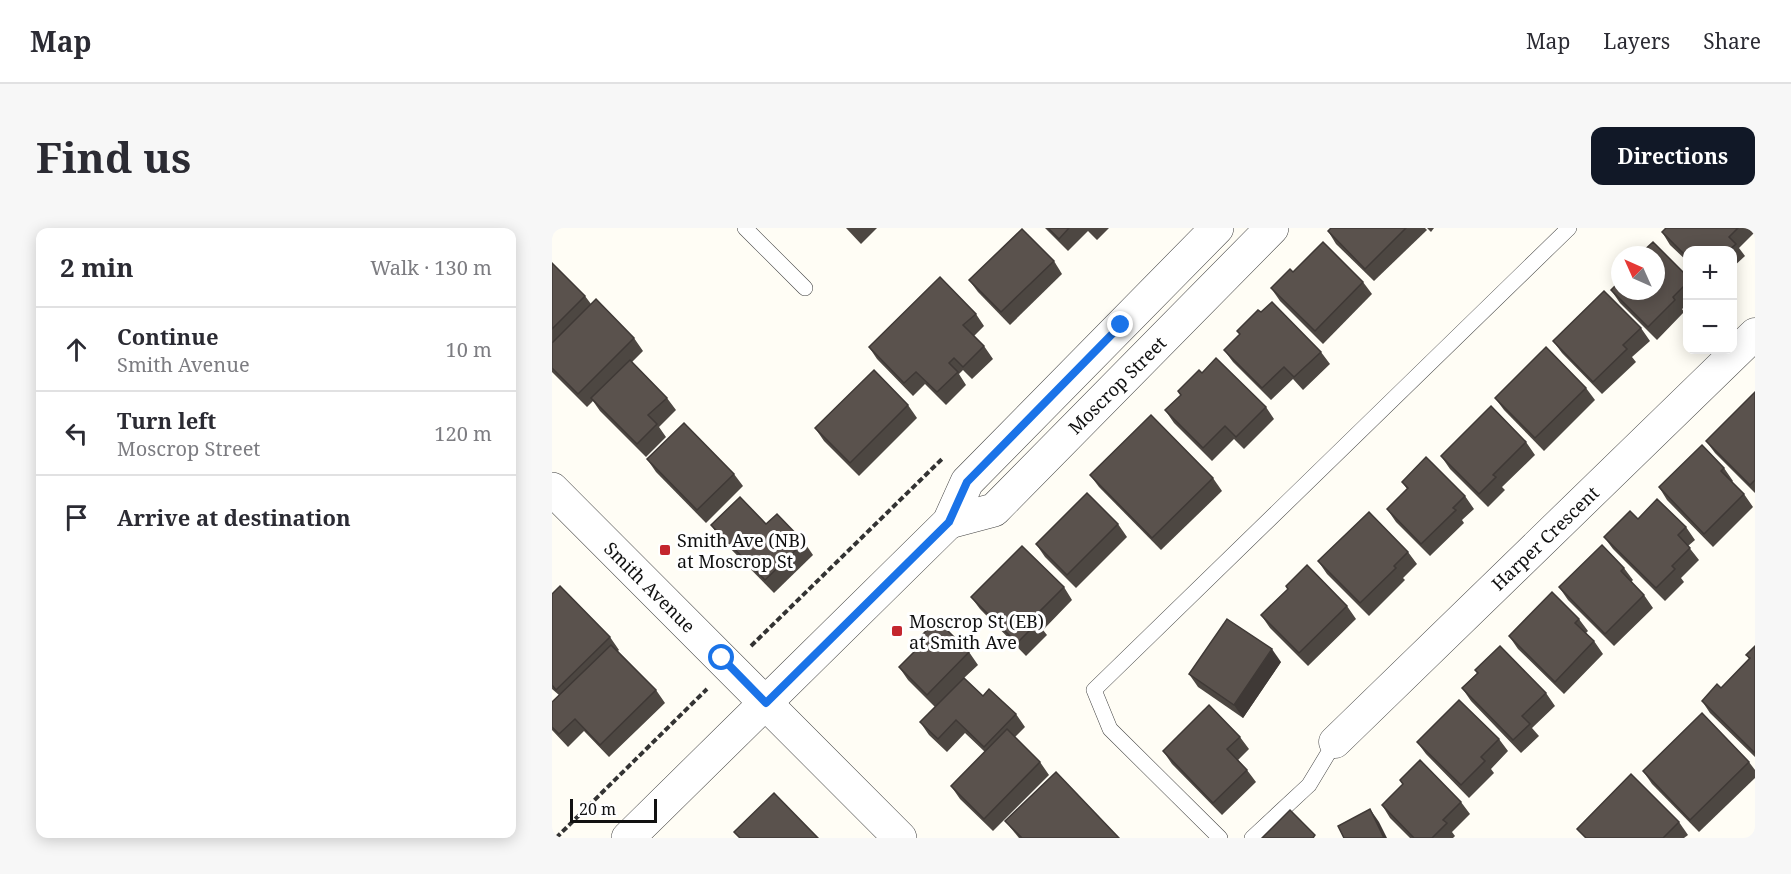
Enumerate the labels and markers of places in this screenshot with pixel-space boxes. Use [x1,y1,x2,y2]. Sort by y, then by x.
place label: Smith Ave (NB) at Moscrop St [677,528,806,573]
marker: Smith Ave (NB) at Moscrop St [658,543,672,557]
place label: Moscrop St (EB) at Smith Ave [909,609,1044,654]
marker: Moscrop St (EB) at Smith Ave [890,624,904,638]

